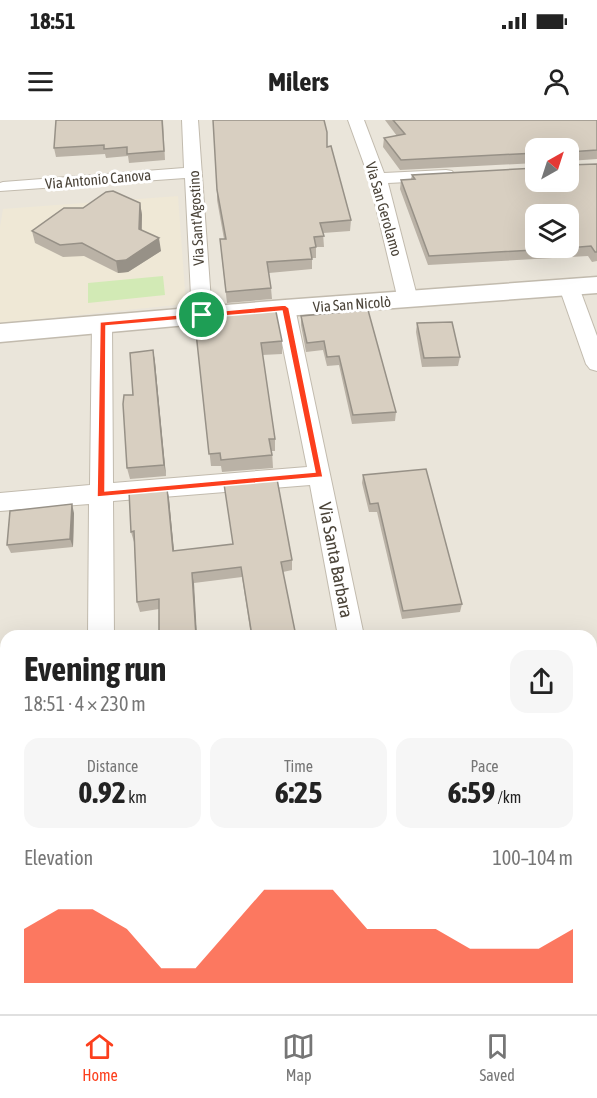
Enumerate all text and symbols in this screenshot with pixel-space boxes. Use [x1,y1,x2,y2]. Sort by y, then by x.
text: 18:51 [30,8,75,34]
icon: menu [24,65,57,98]
icon: person [540,65,573,98]
text: Milers [268,66,329,97]
north arrow [525,138,579,192]
map controls [525,138,579,258]
street label: Via San Gerolamo [362,160,406,258]
street label: Via Antonio Canova [44,166,152,192]
street label: Via Sant'Agostino [185,170,207,266]
button: layers [525,204,579,258]
pin [176,289,227,340]
street label: Via San Nicolò [312,293,392,315]
icon: arrive [185,298,218,331]
street label: Via Santa Barbara [315,501,357,619]
text: Evening run [24,650,166,688]
button: share [510,650,573,713]
text: 18:51 · 4 × 230 m [24,692,146,715]
text: Distance [87,757,138,775]
text: Time [284,757,313,775]
text: Pace [470,757,499,775]
text: 0.92 [78,775,126,809]
text: 6:25 [275,775,322,809]
text: 6:59 [448,775,495,809]
text: km [126,788,147,806]
text: /km [495,788,521,806]
text: Elevation [24,846,93,869]
text: 100–104 m [492,846,573,869]
tab: Home [82,1030,118,1084]
tab: Map [282,1030,315,1084]
tab: Saved [479,1030,515,1084]

